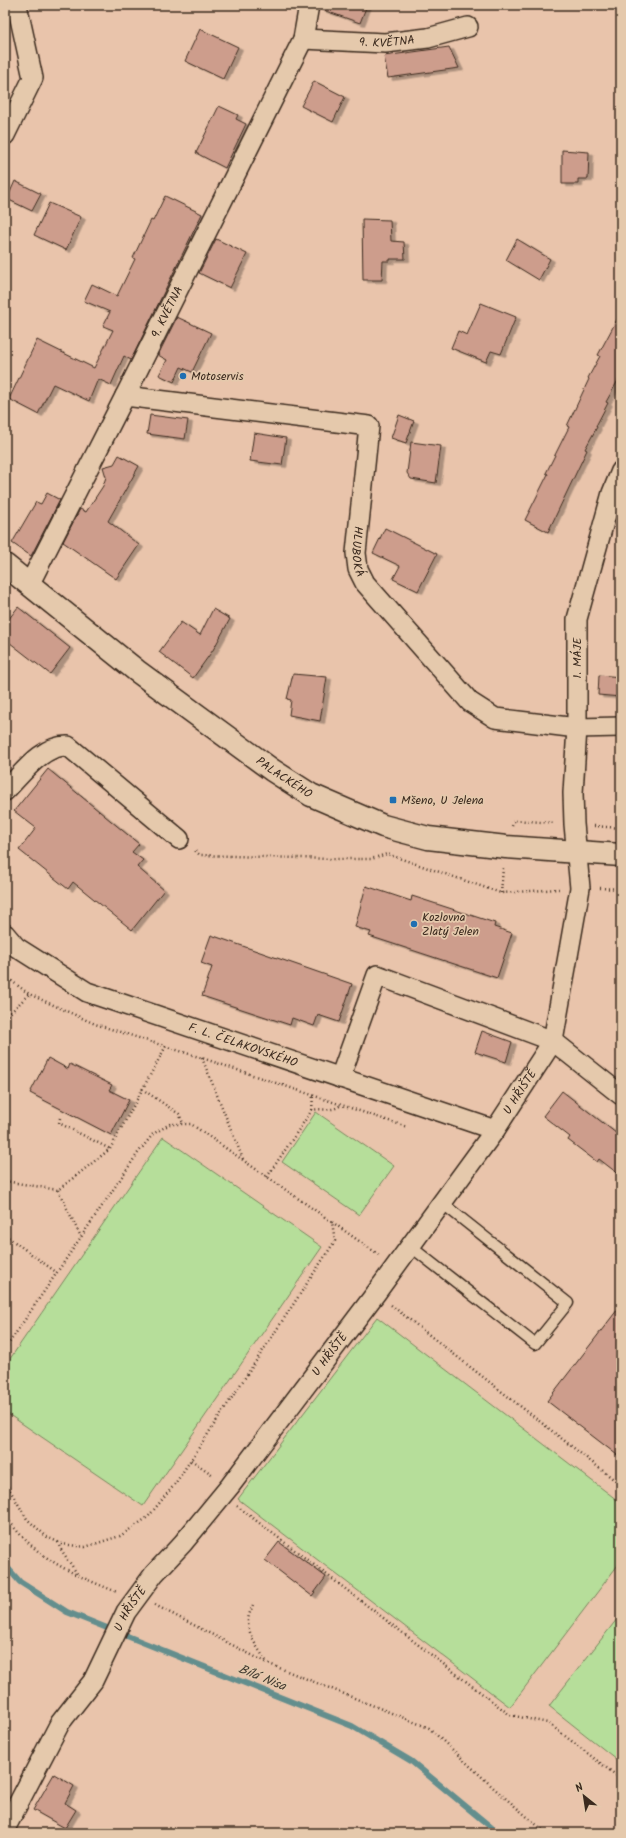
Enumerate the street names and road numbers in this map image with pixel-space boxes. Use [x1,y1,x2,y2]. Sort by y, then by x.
street label: 9. KVĚTNA [359,30,416,53]
street label: 9. KVĚTNA [146,283,188,341]
street label: HLUBOKÁ [346,525,370,580]
street label: 1. MÁJE [568,637,587,678]
street label: PALACKÉHO [252,752,317,803]
street label: F. L. ČELAKOVSKÉHO [186,1018,301,1072]
street label: U HŘIŠTĚ [498,1065,542,1118]
street label: U HŘIŠTĚ [307,1328,353,1380]
street label: U HŘIŠTĚ [109,1582,152,1635]

